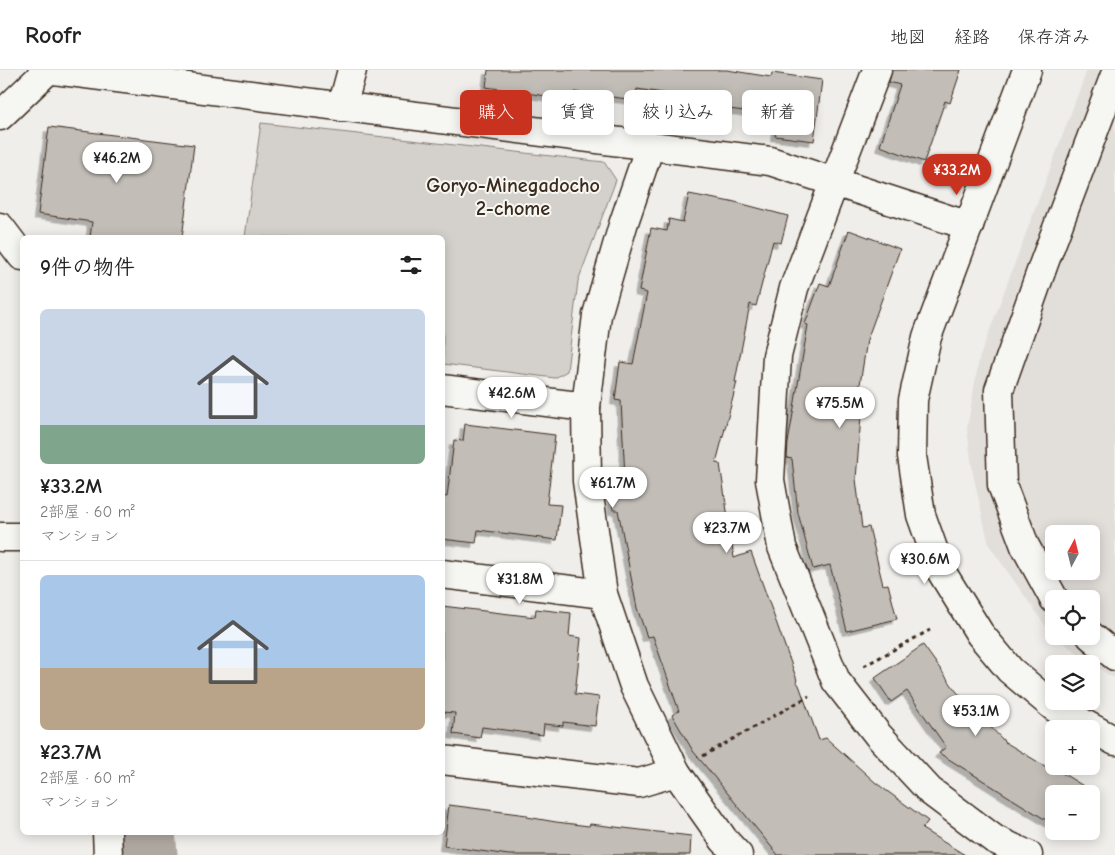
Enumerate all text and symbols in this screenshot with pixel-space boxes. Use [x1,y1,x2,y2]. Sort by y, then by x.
text: Roofr [25,21,81,49]
text: 地図 [890,27,926,48]
text: 経路 [954,27,990,48]
text: 保存済み [1018,27,1090,48]
chip: 購入 [460,90,532,135]
chip: 賃貸 [542,90,614,135]
chip: 絞り込み [624,90,732,135]
chip: 新着 [742,90,814,135]
pin: ¥46.2M [76,142,158,184]
text: ¥46.2M [93,149,141,167]
pin: ¥33.2M [916,154,998,196]
text: ¥33.2M [933,161,981,179]
district label: Goryo-Minegadocho 2-chome [426,174,600,220]
icon: filters [397,251,425,279]
text: 9件の物件 [40,255,135,279]
icon: home [188,342,278,432]
pin: ¥42.6M [471,376,553,419]
text: ¥42.6M [488,384,536,402]
pin: ¥75.5M [799,386,881,429]
text: ¥75.5M [816,394,864,412]
pin: ¥61.7M [572,466,654,509]
text: ¥33.2M [40,474,102,498]
text: ¥61.7M [590,474,636,492]
text: 2部屋 · 60 m² [40,503,135,521]
pin: ¥23.7M [686,512,768,554]
text: ¥23.7M [704,519,750,537]
north arrow [1045,525,1100,580]
map controls [1045,525,1100,840]
text: マンション [40,527,119,545]
pin: ¥30.6M [884,542,966,585]
text: ¥30.6M [900,550,950,568]
pin: ¥31.8M [479,562,561,605]
text: ¥31.8M [497,570,543,588]
button: locate [1045,590,1100,645]
icon: home [188,607,278,697]
button: layers [1045,655,1100,710]
pin: ¥53.1M [935,694,1017,737]
text: ¥53.1M [953,702,999,720]
button: + [1045,720,1100,775]
text: ¥23.7M [40,740,101,764]
text: 2部屋 · 60 m² [40,769,135,787]
button: − [1045,785,1100,840]
text: マンション [40,793,119,811]

